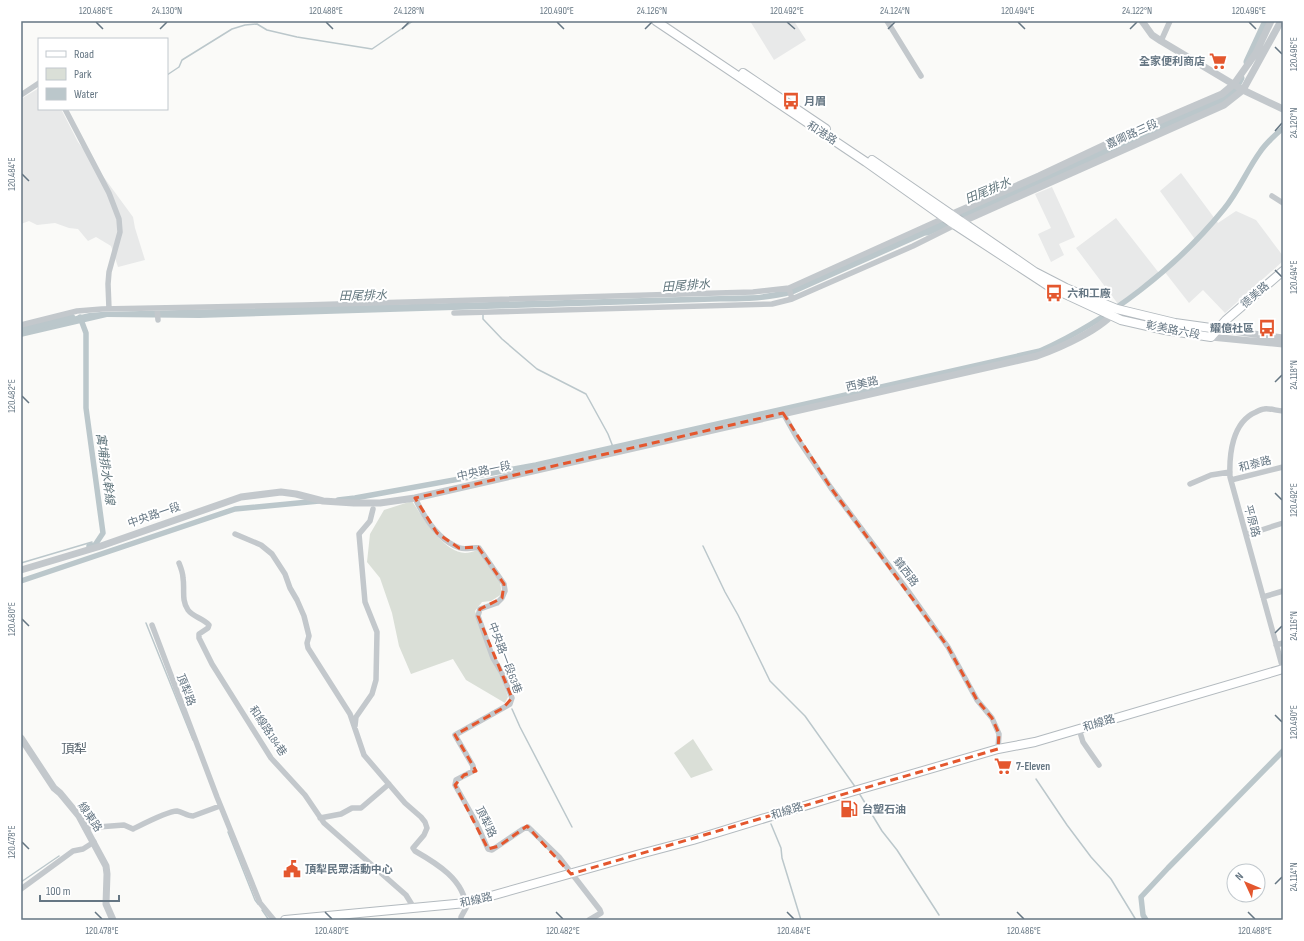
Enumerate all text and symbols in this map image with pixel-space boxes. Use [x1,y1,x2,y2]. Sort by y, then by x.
text: 120.486°E [79,5,113,17]
text: 24.130°N [152,5,182,17]
text: 120.488°E [309,5,343,17]
text: 24.128°N [394,5,424,17]
text: 120.490°E [540,5,574,17]
text: 24.126°N [637,5,667,17]
text: 120.492°E [770,5,804,17]
text: 24.124°N [880,5,910,17]
text: 120.494°E [1001,5,1035,17]
text: 24.122°N [1122,5,1152,17]
text: 120.496°E [1232,5,1266,17]
text: 120.496°E [1288,37,1300,71]
legend [38,38,168,110]
text: Road [74,47,94,62]
supermarket icon: 全家便利商店 [1208,51,1228,71]
place label: 全家便利商店 [1139,55,1205,68]
text: Park [74,67,92,82]
text: Water [74,87,98,102]
bus stop icon: 月眉 [781,91,801,111]
place label: 月眉 [804,95,826,108]
text: 24.120°N [1288,108,1300,138]
street label: 嘉卿路三段 [1104,117,1160,151]
street label: 和港路 [805,119,839,147]
text: 120.484°E [6,157,18,191]
water label: 田尾排水 [963,174,1014,207]
text: 120.494°E [1288,260,1300,294]
water label: 田尾排水 [662,277,711,295]
street label: 德美路 [1238,279,1272,311]
bus stop icon: 六和工廠 [1044,283,1064,303]
place label: 六和工廠 [1067,287,1111,300]
water label: 田尾排水 [339,288,388,304]
street label: 彰美路六段 [1145,318,1201,342]
bus stop icon: 耀億社區 [1257,318,1277,338]
place label: 耀億社區 [1210,322,1254,335]
text: 24.118°N [1288,360,1300,390]
street label: 西美路 [844,374,880,394]
text: 120.482°E [6,379,18,413]
water label: 寓埔排水幹線 [93,432,118,508]
street label: 和泰路 [1237,454,1273,474]
street label: 中央路一段 [456,459,512,483]
text: 120.492°E [1288,483,1300,517]
street label: 中央路一段 [126,500,182,530]
street label: 平原路 [1241,503,1263,539]
street label: 鎮西路 [891,555,921,589]
text: 120.480°E [6,602,18,636]
text: 24.116°N [1288,611,1300,641]
street label: 中央路一段63巷 [485,620,525,696]
street label: 頂犁路 [174,672,198,708]
street label: 和線路184巷 [247,704,289,758]
text: 120.490°E [1288,705,1300,739]
street label: 和線路 [1081,712,1117,734]
district label: 頂犁 [61,741,87,757]
supermarket icon: 7-Eleven [993,756,1013,776]
place label: 7-Eleven [1016,760,1050,773]
fuel station icon: 台塑石油 [839,799,859,819]
street label: 線東路 [75,800,105,834]
street label: 和線路 [769,800,805,822]
place label: 台塑石油 [862,803,906,816]
street label: 頂犁路 [473,804,499,840]
text: 120.478°E [6,825,18,859]
public building icon: 頂犁民眾活動中心 [282,859,302,879]
text: 24.114°N [1288,862,1300,892]
place label: 頂犁民眾活動中心 [305,863,393,876]
north arrow [1226,863,1266,903]
text: N [1232,870,1246,883]
scale bar [40,877,119,903]
text: 100 m [46,884,71,899]
street label: 和線路 [458,890,494,910]
text: 120.478°E [85,925,119,937]
text: 120.480°E [315,925,349,937]
text: 120.482°E [546,925,580,937]
text: 120.484°E [777,925,811,937]
text: 120.486°E [1007,925,1041,937]
text: 120.488°E [1238,925,1272,937]

